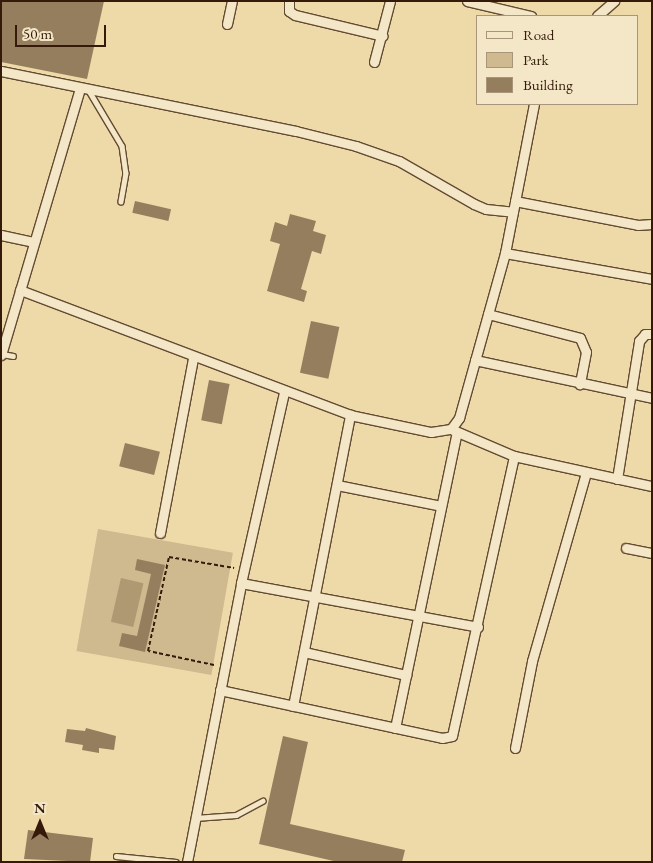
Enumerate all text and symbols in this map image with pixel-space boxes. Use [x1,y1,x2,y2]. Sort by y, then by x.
scale bar [18,15,109,47]
legend [476,15,638,105]
text: 50 m [23,24,52,43]
text: Road [523,25,554,44]
text: Park [523,50,549,69]
text: Building [523,75,573,94]
north arrow [15,798,65,848]
text: N [34,799,46,817]

